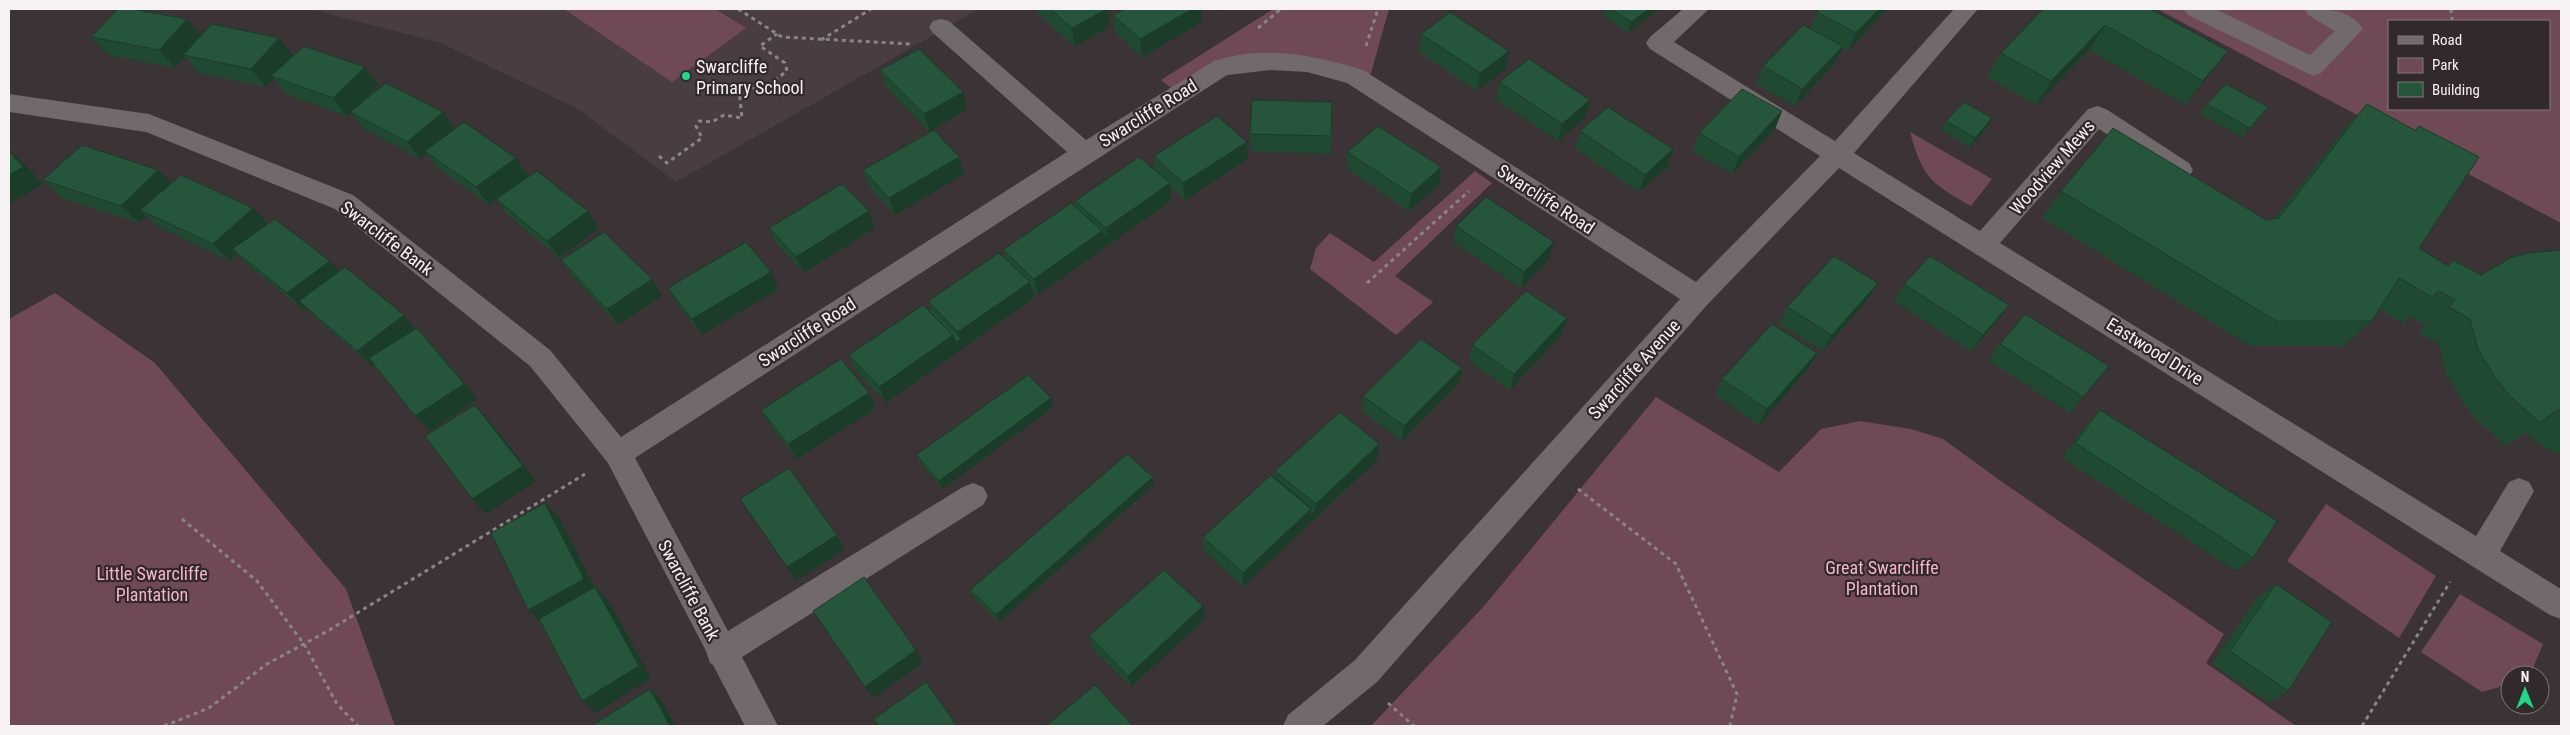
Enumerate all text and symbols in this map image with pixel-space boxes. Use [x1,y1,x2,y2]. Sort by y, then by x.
legend [2388,20,2550,110]
text: Road [2432,31,2462,49]
place label: Swarcliffe Primary School [696,56,804,98]
text: Park [2432,56,2459,74]
marker: Swarcliffe Primary School [680,70,692,82]
street label: Swarcliffe Road [1095,75,1201,151]
text: Building [2432,81,2480,99]
street label: Woodview Mews [2005,115,2099,219]
street label: Swarcliffe Road [1494,160,1598,238]
street label: Swarcliffe Bank [337,196,437,280]
street label: Swarcliffe Road [755,293,859,371]
street label: Eastwood Drive [2103,313,2207,389]
street label: Swarcliffe Avenue [1584,315,1684,423]
street label: Swarcliffe Bank [654,536,724,644]
park label: Great Swarcliffe Plantation [1825,557,1939,599]
park label: Little Swarcliffe Plantation [96,563,208,605]
north arrow [2500,665,2550,715]
text: N [2521,669,2529,685]

